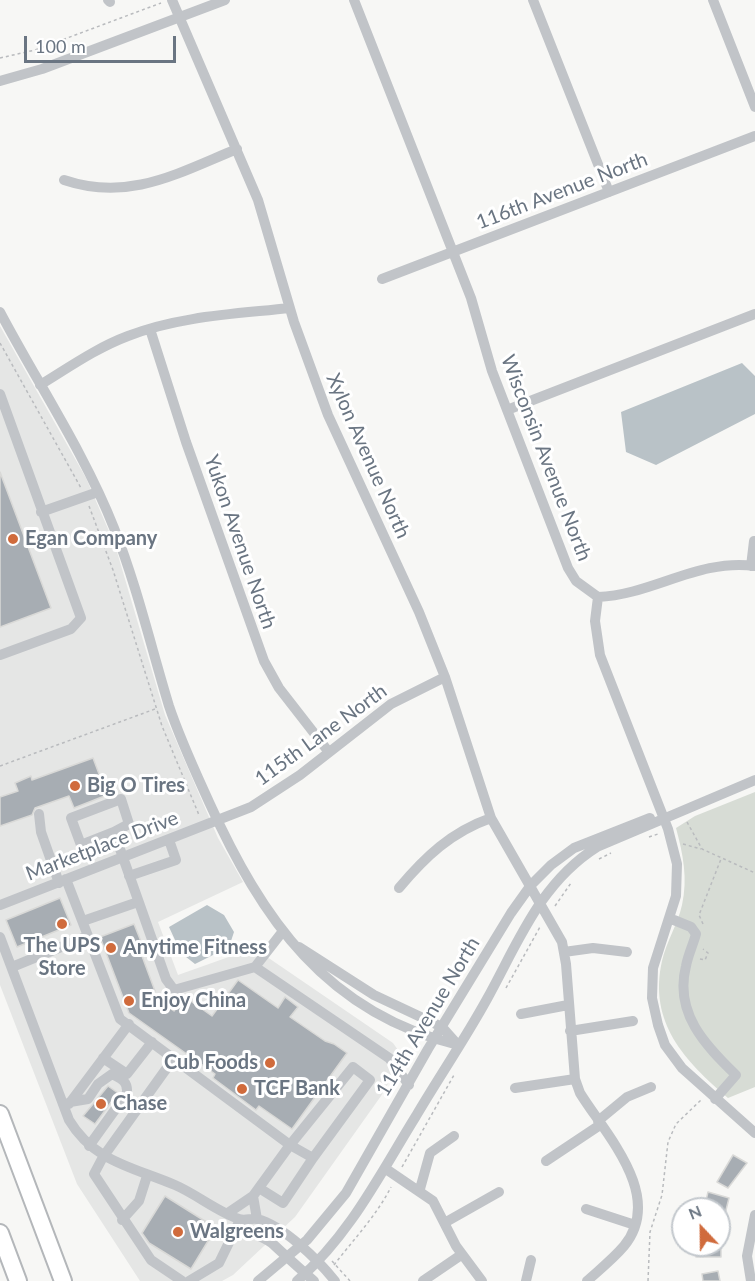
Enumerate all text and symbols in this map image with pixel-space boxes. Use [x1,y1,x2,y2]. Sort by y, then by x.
scale bar [27,24,178,62]
text: 100 m [35,35,86,57]
street label: 116th Avenue North [473,147,651,235]
street label: Wisconsin Avenue North [496,351,596,565]
street label: Xylon Avenue North [321,370,415,542]
street label: Yukon Avenue North [199,452,281,632]
place label: Egan Company [25,527,157,551]
marker: Egan Company [6,532,20,546]
street label: 115th Lane North [250,679,392,791]
place label: Big O Tires [87,774,185,798]
marker: Big O Tires [68,779,82,793]
street label: Marketplace Drive [22,806,182,886]
marker: The UPS Store [55,917,69,931]
street label: 114th Avenue North [371,933,485,1101]
place label: The UPS Store [24,934,100,981]
place label: Anytime Fitness [123,936,267,960]
marker: Anytime Fitness [104,941,118,955]
place label: Enjoy China [141,989,246,1013]
marker: Enjoy China [122,994,136,1008]
place label: Cub Foods [164,1051,258,1075]
marker: Cub Foods [263,1056,277,1070]
place label: TCF Bank [254,1077,340,1101]
marker: TCF Bank [235,1082,249,1096]
place label: Chase [113,1092,167,1116]
marker: Chase [94,1097,108,1111]
north arrow [671,1197,731,1257]
text: N [686,1201,704,1223]
place label: Walgreens [190,1220,284,1244]
marker: Walgreens [171,1225,185,1239]

